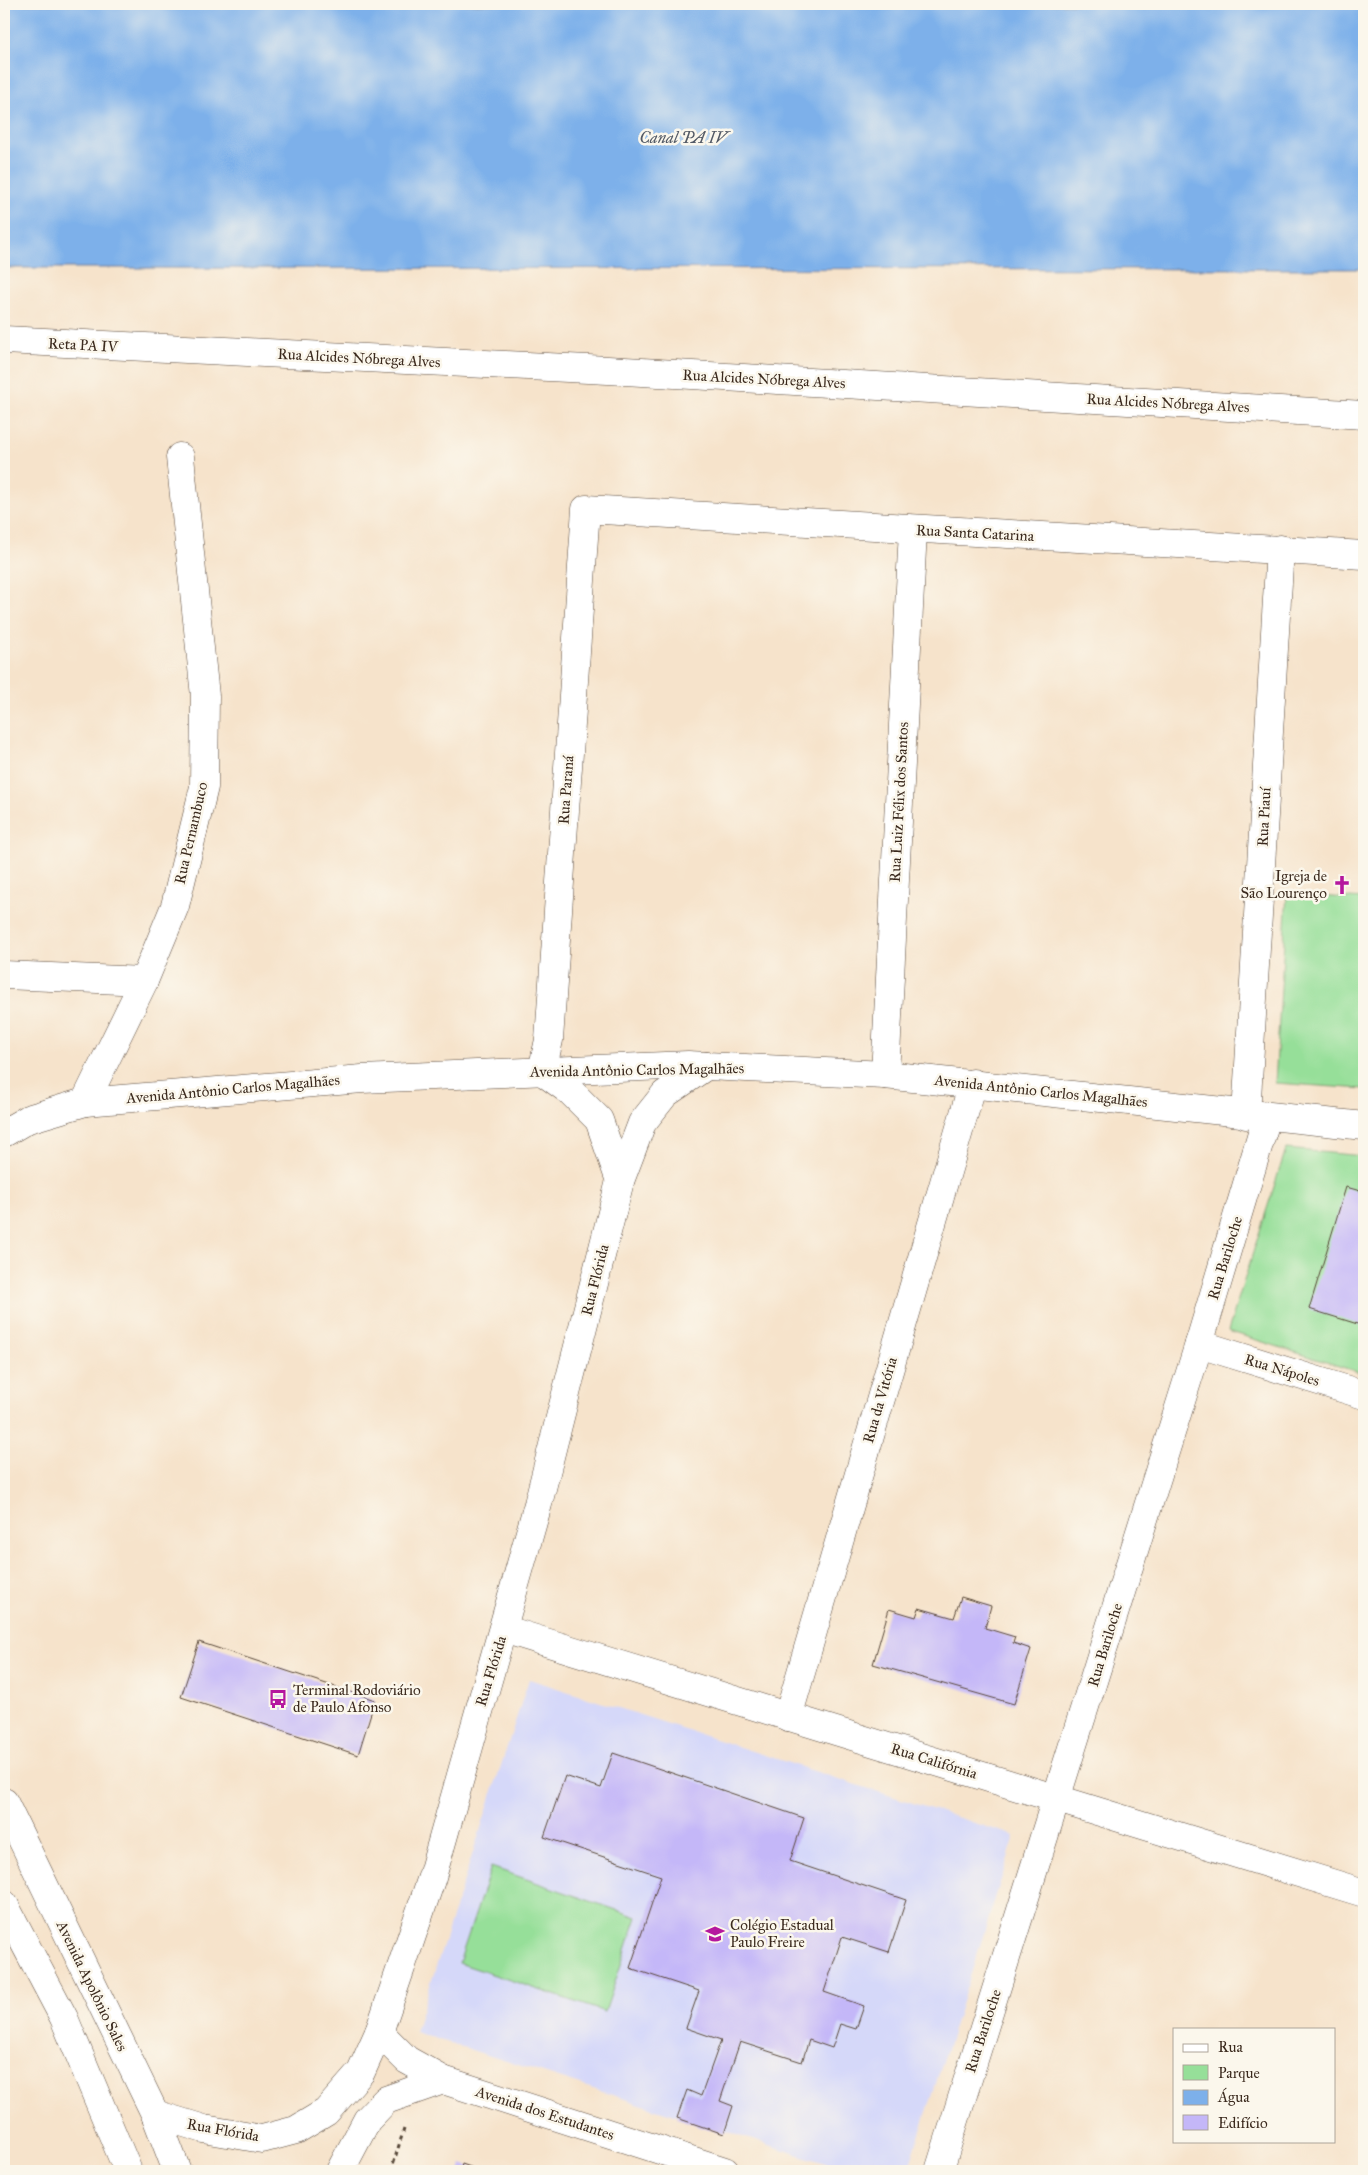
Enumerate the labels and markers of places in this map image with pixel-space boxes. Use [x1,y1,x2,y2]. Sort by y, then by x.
place label: Igreja de São Lourenço [1240,867,1327,902]
church icon: Igreja de São Lourenço [1331,874,1353,896]
place label: Terminal Rodoviário de Paulo Afonso [293,1681,421,1716]
bus stop icon: Terminal Rodoviário de Paulo Afonso [267,1688,289,1710]
place label: Colégio Estadual Paulo Freire [730,1916,835,1951]
school or university icon: Colégio Estadual Paulo Freire [704,1923,726,1945]

